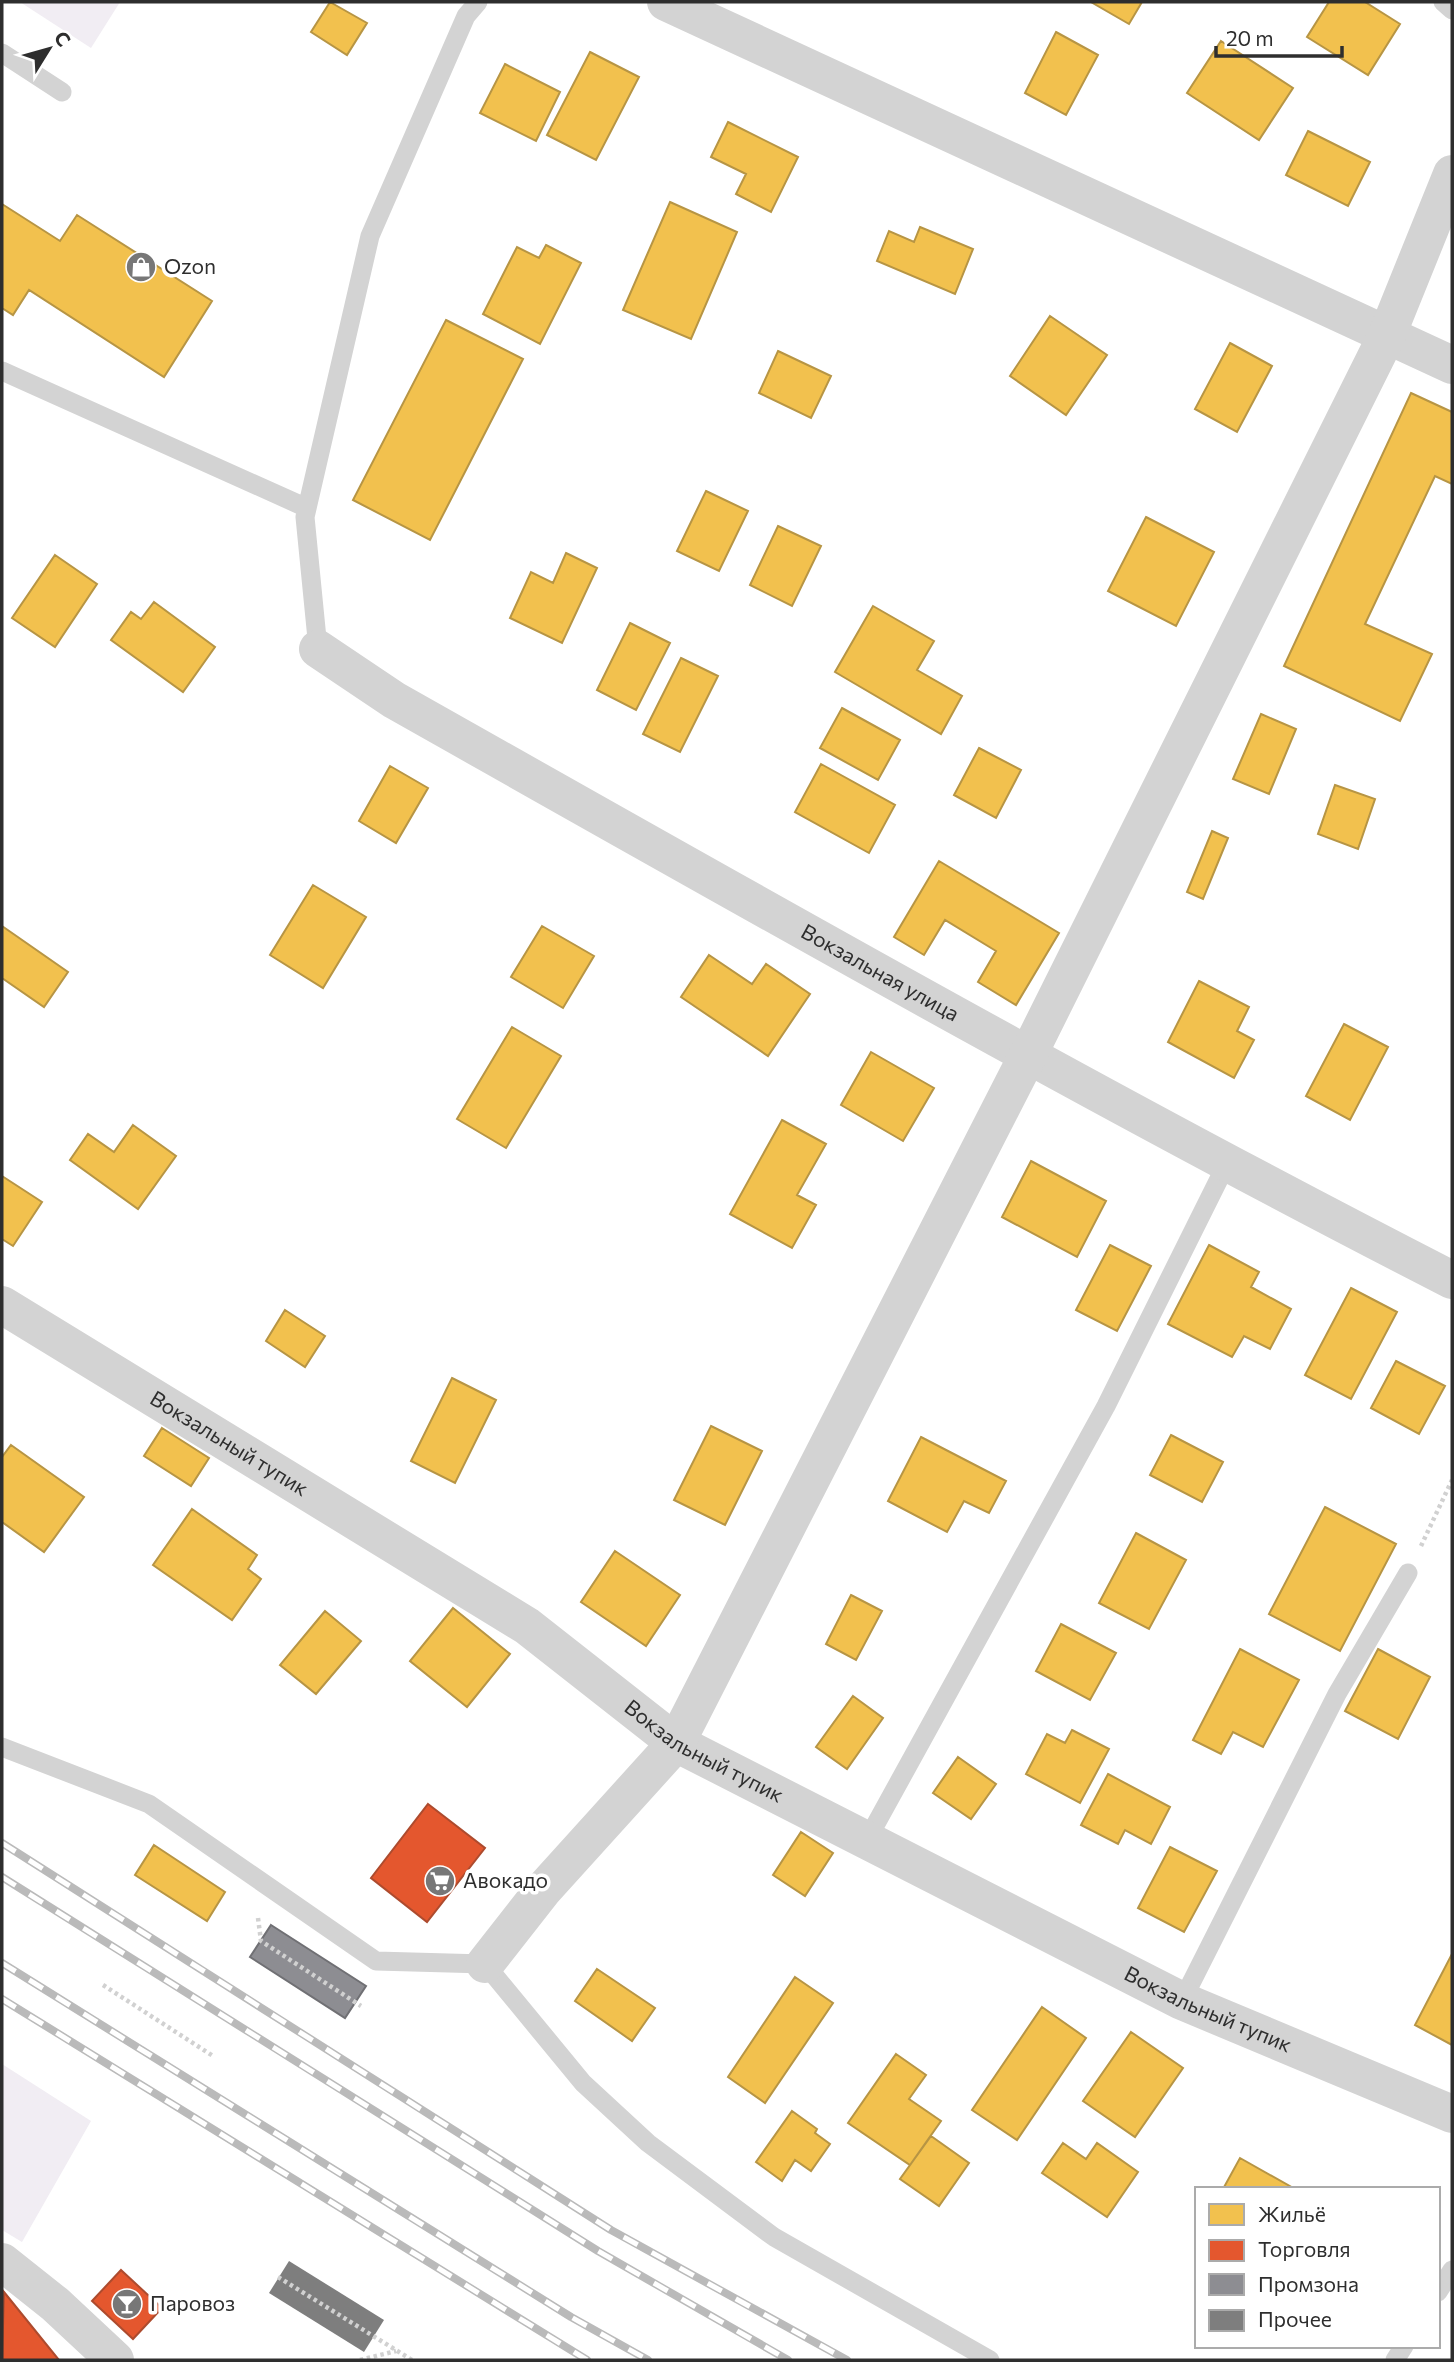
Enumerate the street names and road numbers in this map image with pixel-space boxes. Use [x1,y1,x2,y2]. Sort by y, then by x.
street label: Вокзальная улица [797,918,964,1026]
street label: Вокзальный тупик [146,1385,313,1500]
street label: Вокзальный тупик [620,1694,788,1807]
street label: Вокзальный тупик [1121,1960,1296,2057]

